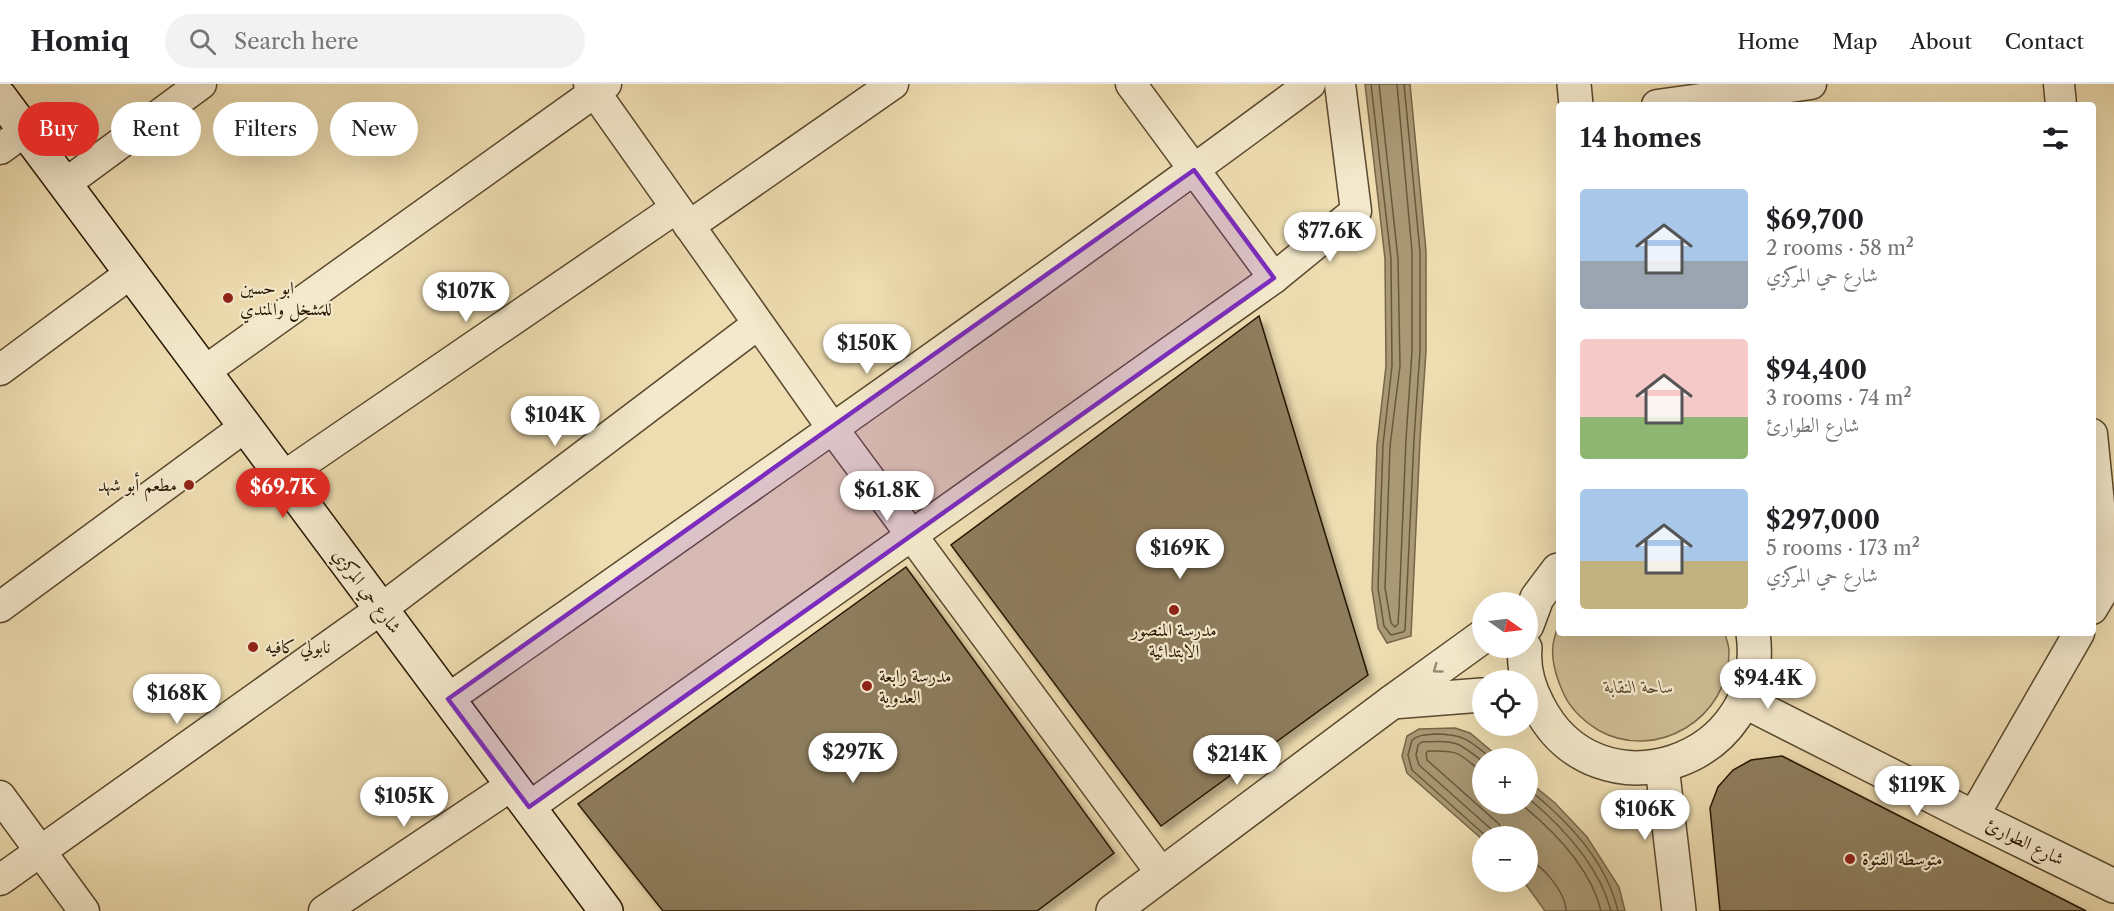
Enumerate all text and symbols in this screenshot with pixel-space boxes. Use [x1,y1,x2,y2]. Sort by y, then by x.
search box [165,14,585,68]
text: Homiq [30,24,129,58]
icon: search [186,25,219,58]
text: Search here [234,28,359,55]
text: Home [1738,29,1799,54]
text: Map [1832,29,1877,54]
text: About [1910,29,1972,54]
text: Contact [2005,29,2084,54]
chip: Buy [18,102,99,156]
chip: Rent [111,102,201,156]
chip: Filters [213,102,318,156]
chip: New [330,102,418,156]
text: 14 homes [1580,122,1702,154]
icon: filters [2039,122,2072,155]
text: $69,700 [1766,204,1864,236]
pin: $77.6K [1281,212,1379,263]
icon: home [1628,213,1700,285]
text: $77.6K [1298,219,1362,243]
text: 2 rooms · 58 m² [1766,236,1914,260]
text: شارع حي المركزي [1766,263,1878,287]
pin: $107K [424,272,508,323]
place label: ابو حسين للمشخل والمندي [240,277,332,324]
text: $107K [436,279,496,303]
marker: ابو حسين للمشخل والمندي [221,291,235,305]
pin: $150K [825,324,909,375]
text: $150K [837,331,897,355]
text: $94,400 [1766,354,1867,386]
icon: home [1628,363,1700,435]
text: 3 rooms · 74 m² [1766,386,1912,410]
pin: $104K [513,396,597,447]
text: $104K [525,403,585,427]
text: شارع الطوارئ [1766,413,1859,437]
pin: $69.7K [234,468,332,519]
pin: $61.8K [838,471,936,522]
place label: مطعم أبو شهد [98,472,177,502]
text: $69.7K [250,475,316,499]
marker: مطعم أبو شهد [182,478,196,492]
text: $61.8K [854,478,920,502]
text: $297,000 [1766,504,1880,536]
icon: home [1628,513,1700,585]
pin: $169K [1138,529,1222,580]
text: $169K [1150,536,1210,560]
text: 5 rooms · 173 m² [1766,536,1920,560]
street label: شارع حي المركزي [325,544,406,640]
text: شارع حي المركزي [1766,563,1878,587]
north arrow [1472,592,1538,658]
map controls [1472,592,1538,892]
marker: مدرسة المنصور الابتدائية [1167,603,1181,617]
place label: مدرسة المنصور الابتدائية [1129,619,1217,662]
place label: نابولي كافيه [265,636,330,662]
marker: نابولي كافيه [246,640,260,654]
pin: $94.4K [1719,659,1817,710]
one-way arrow [1432,662,1443,673]
place label: مدرسة رابعة العدوية [879,665,951,708]
text: $94.4K [1734,666,1802,690]
button: locate [1472,670,1538,736]
pin: $168K [135,674,219,725]
park label: ساحة النقابة [1602,676,1674,698]
marker: مدرسة رابعة العدوية [860,679,874,693]
text: $168K [147,681,207,705]
pin: $297K [811,733,895,784]
pin: $214K [1195,735,1279,786]
text: $297K [822,740,884,764]
text: $214K [1207,742,1267,766]
button: + [1472,748,1538,814]
pin: $119K [1875,766,1959,817]
text: $119K [1888,773,1946,797]
pin: $105K [362,777,446,828]
text: $105K [374,784,434,808]
pin: $106K [1603,790,1687,841]
text: $106K [1615,797,1675,821]
street label: شارع الطوارئ [1981,814,2068,874]
button: − [1472,826,1538,892]
place label: متوسطة الفتوة [1862,848,1942,870]
marker: متوسطة الفتوة [1843,852,1857,866]

